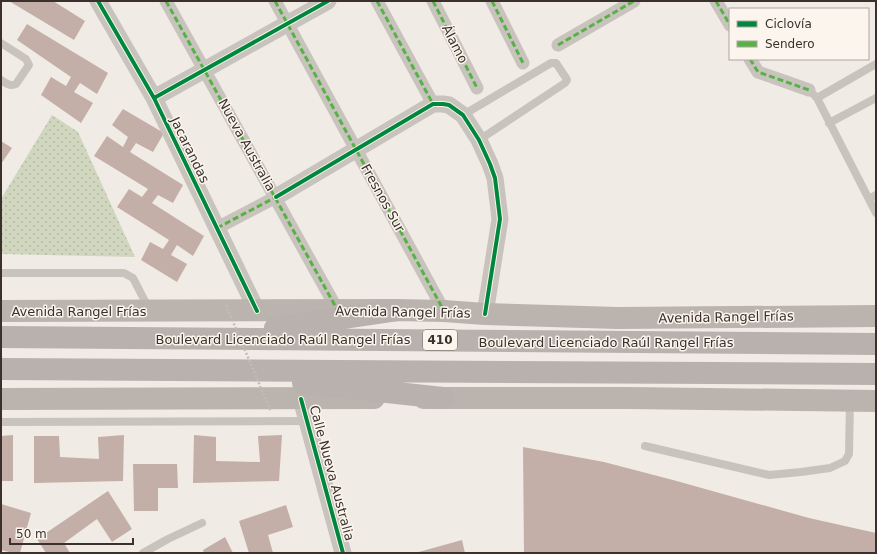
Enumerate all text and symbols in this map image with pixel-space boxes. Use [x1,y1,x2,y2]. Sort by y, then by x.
legend [729,8,869,60]
text: Ciclovía [765,17,812,31]
street label: Álamo [439,22,471,66]
text: Sendero [765,37,815,51]
street label: Nueva Australia [215,96,279,194]
street label: Jacarandas [167,114,212,186]
street label: Fresnos Sur [358,161,408,235]
street label: Avenida Rangel Frías [335,303,471,321]
street label: Avenida Rangel Frías [11,304,147,319]
street label: Avenida Rangel Frías [658,308,794,326]
road number: 410 [423,330,457,350]
street label: Boulevard Licenciado Raúl Rangel Frías [155,332,411,347]
street label: Boulevard Licenciado Raúl Rangel Frías [478,335,734,350]
street label: Calle Nueva Australia [307,404,357,542]
scale bar [10,520,133,546]
text: 50 m [16,527,47,541]

